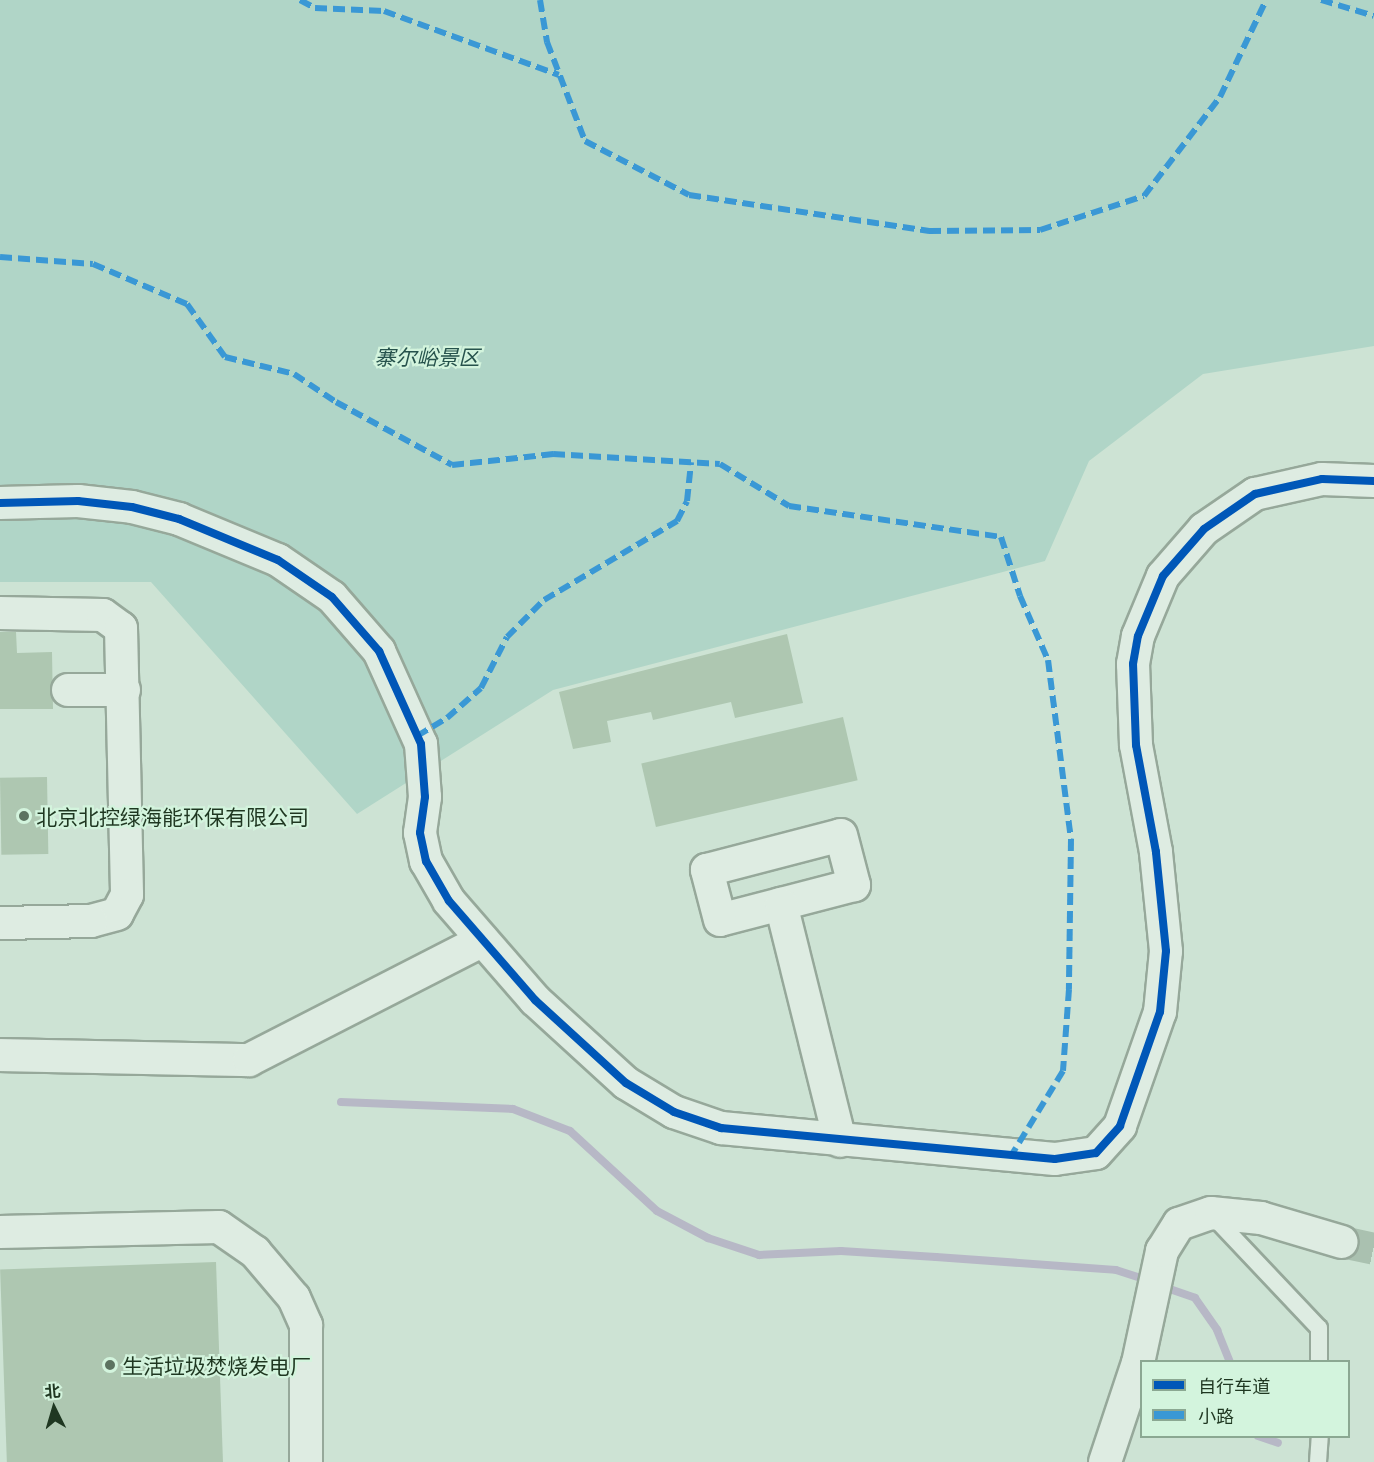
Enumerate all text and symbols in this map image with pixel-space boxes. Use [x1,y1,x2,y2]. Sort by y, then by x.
park label: 寨尔峪景区 [375,343,479,369]
place label: 北京北控绿海能环保有限公司 [36,803,309,829]
marker: 北京北控绿海能环保有限公司 [17,809,31,823]
place label: 生活垃圾焚烧发电厂 [122,1352,311,1378]
marker: 生活垃圾焚烧发电厂 [103,1358,117,1372]
legend [1140,1360,1350,1438]
text: 自行车道 [1198,1372,1270,1398]
text: 北 [43,1377,61,1403]
north arrow [24,1378,84,1438]
text: 小路 [1198,1402,1234,1428]

